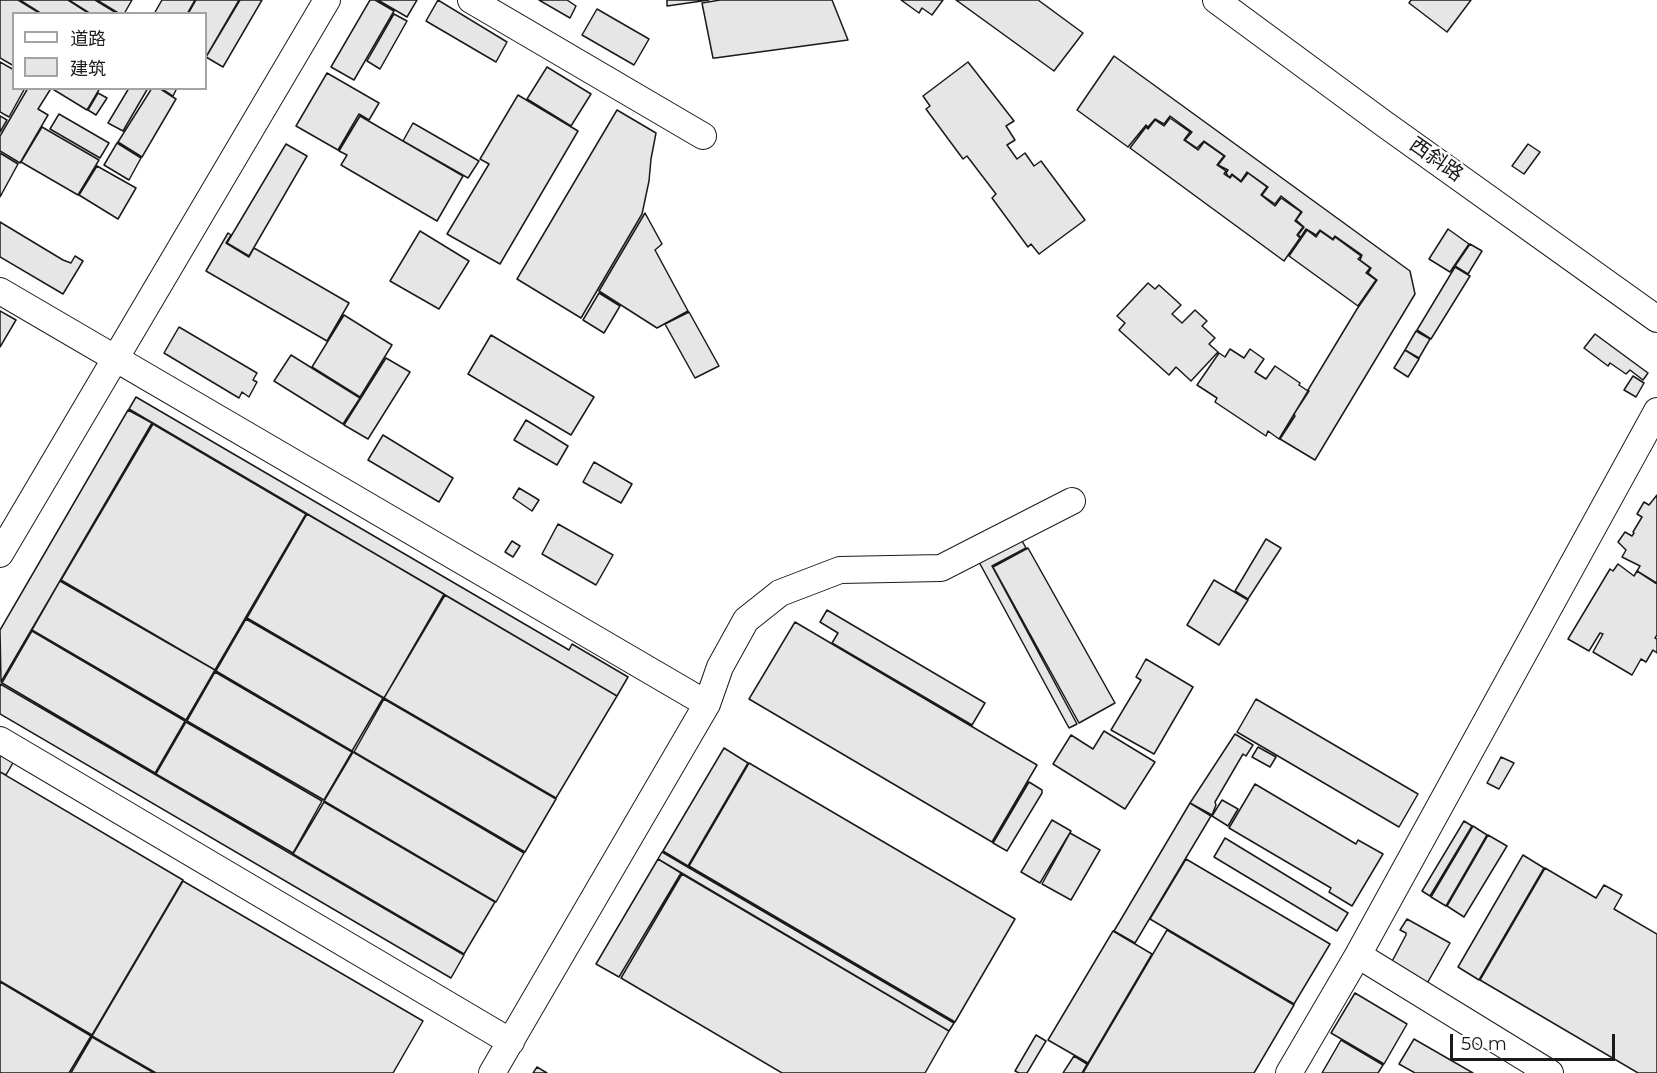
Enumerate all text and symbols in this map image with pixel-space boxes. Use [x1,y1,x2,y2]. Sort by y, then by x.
legend [12,12,207,90]
text: 道路 [70,28,106,50]
text: 建筑 [70,58,106,80]
street label: 西斜路 [1405,133,1467,187]
scale bar [1453,1022,1618,1060]
text: 50 m [1461,1033,1507,1055]

